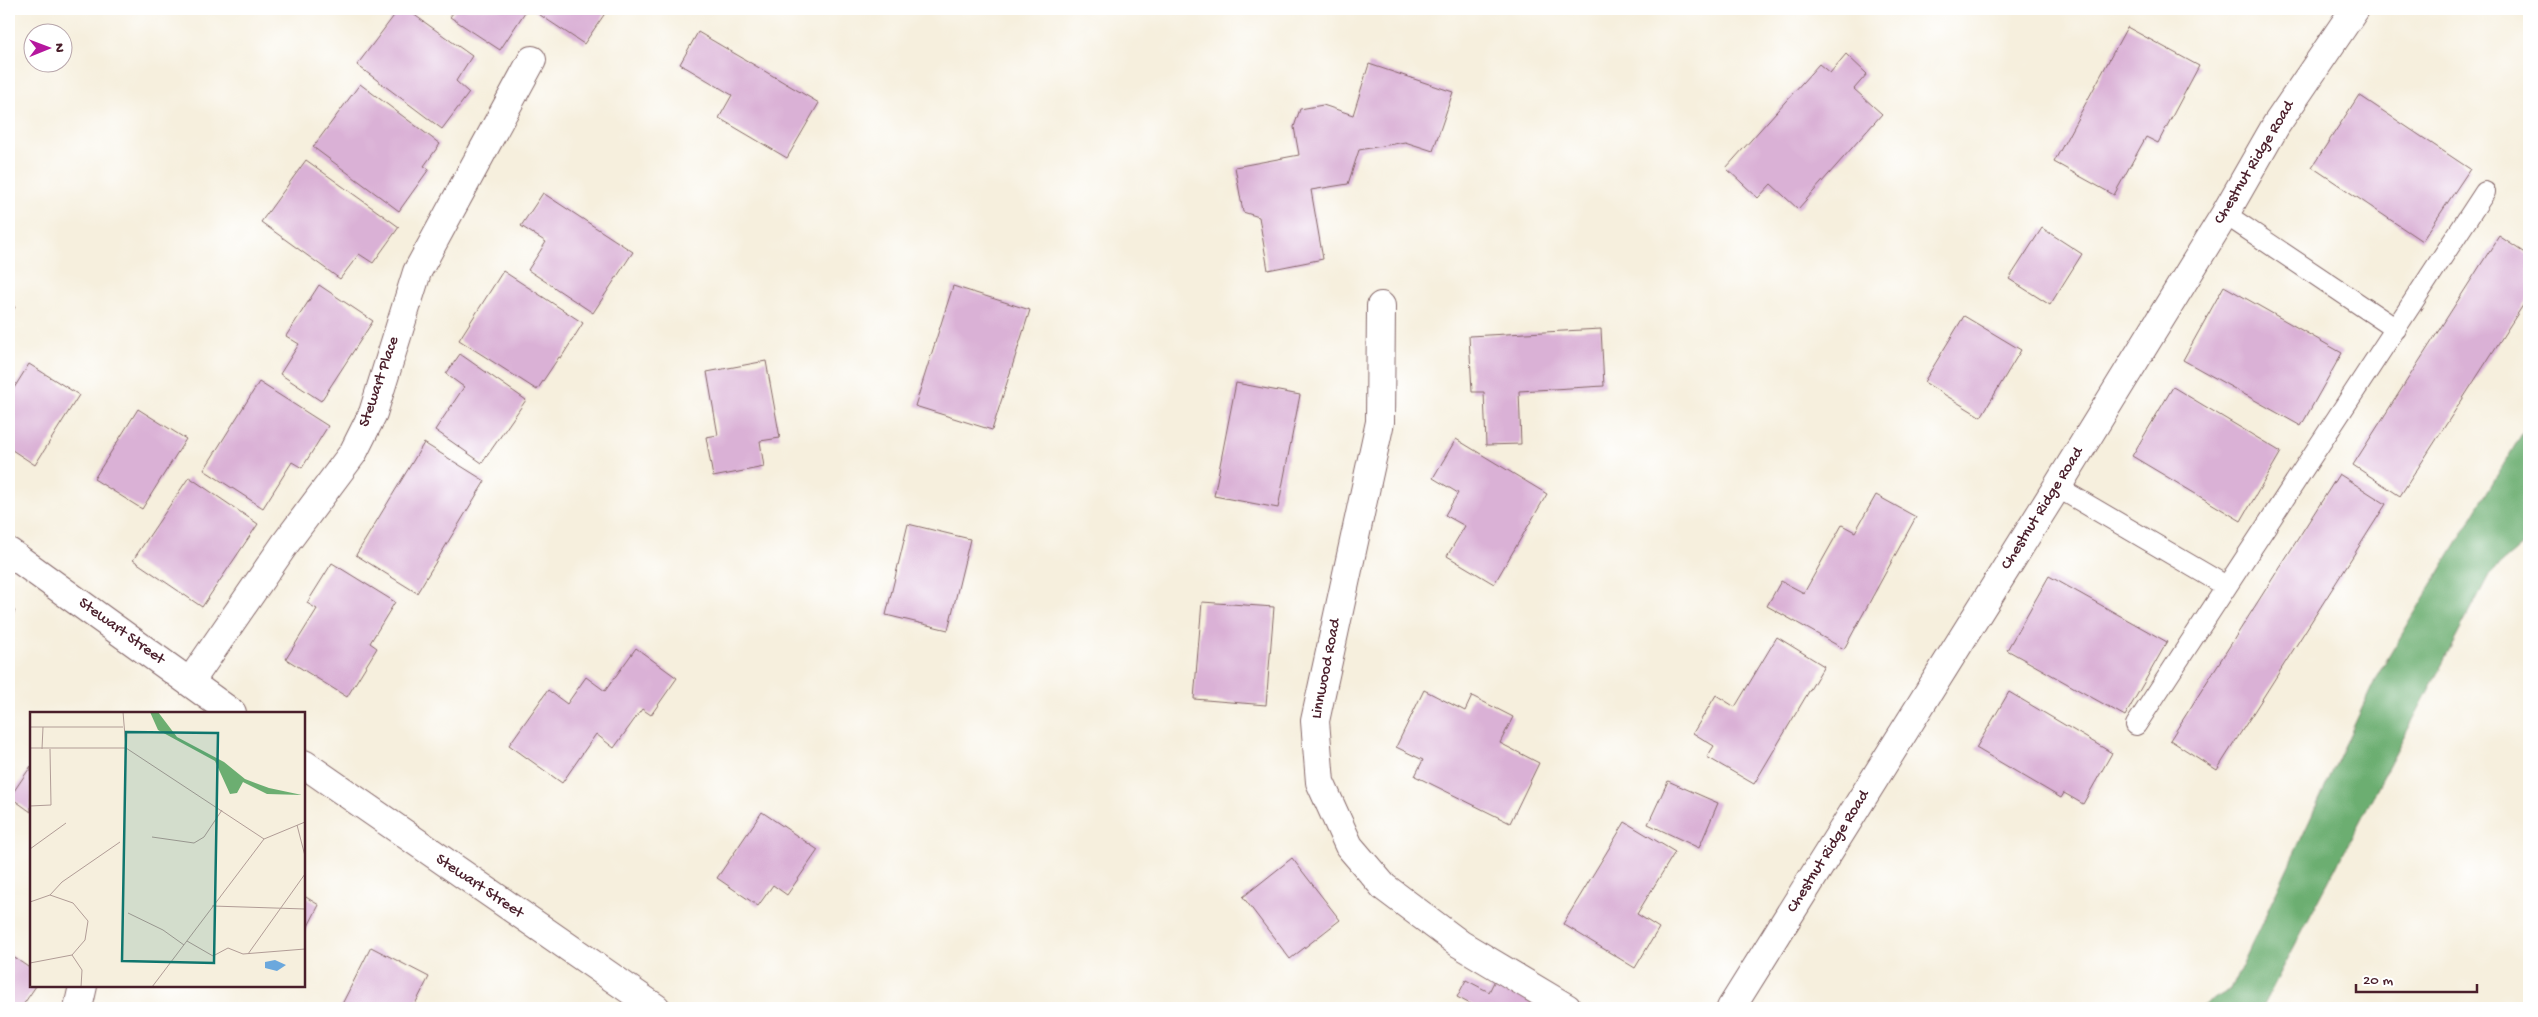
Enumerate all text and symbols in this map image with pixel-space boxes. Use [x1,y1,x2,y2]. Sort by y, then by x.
north arrow [22,22,72,72]
text: N [50,43,67,53]
street label: Chestnut Ridge Road [2211,96,2300,228]
street label: Stewart Place [356,334,405,430]
street label: Chestnut Ridge Road [1998,443,2089,574]
street label: Stewart Street [74,594,169,671]
street label: Linnwood Road [1308,616,1346,721]
inset map [30,712,305,987]
street label: Chestnut Ridge Road [1784,786,1875,917]
street label: Stewart Street [431,851,528,924]
scale bar [2356,962,2477,994]
text: 20 m [2363,972,2393,990]

